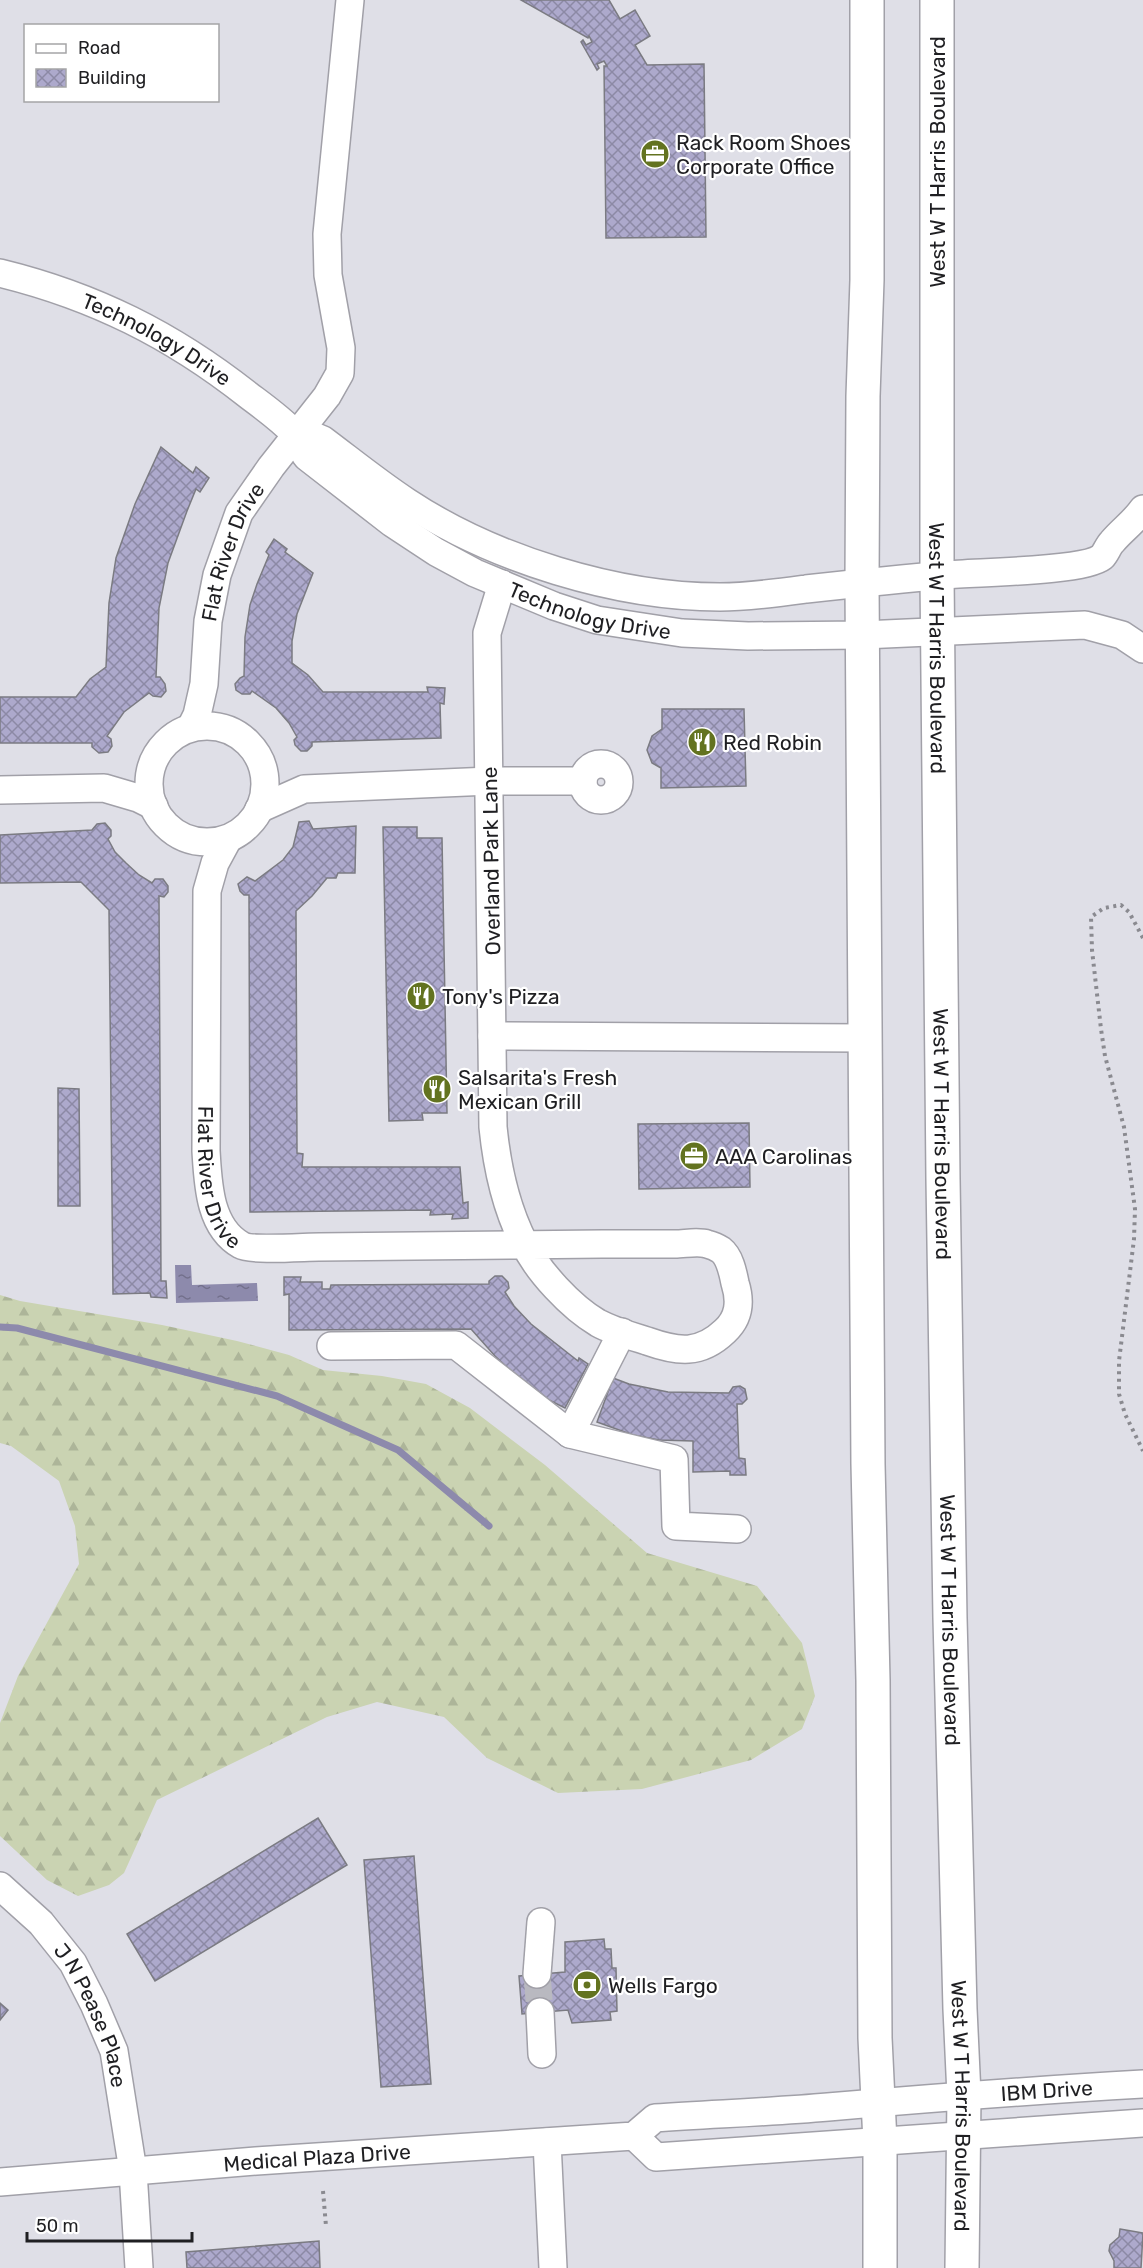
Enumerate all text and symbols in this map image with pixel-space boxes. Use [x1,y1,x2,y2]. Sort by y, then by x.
legend [24,24,219,102]
street label: West W T Harris Boulevard [925,36,950,288]
text: Road [78,37,121,59]
text: Building [78,67,146,89]
place label: Rack Room Shoes Corporate Office [676,130,851,179]
office icon: Rack Room Shoes Corporate Office [639,138,671,170]
street label: Technology Drive [79,288,236,391]
street label: Flat River Drive [196,477,269,623]
street label: West W T Harris Boulevard [924,522,951,774]
street label: Technology Drive [505,576,673,644]
restaurant icon: Red Robin [686,726,718,758]
place label: Red Robin [723,730,822,755]
street label: Overland Park Lane [477,766,505,956]
restaurant icon: Tony's Pizza [405,980,437,1012]
place label: Tony's Pizza [442,984,560,1009]
street label: West W T Harris Boulevard [929,1008,957,1260]
place label: Salsarita's Fresh Mexican Grill [458,1065,617,1114]
restaurant icon: Salsarita's Fresh Mexican Grill [421,1073,453,1105]
street label: Flat River Drive [193,1106,246,1254]
office icon: AAA Carolinas [678,1140,710,1172]
place label: AAA Carolinas [715,1144,852,1169]
street label: West W T Harris Boulevard [936,1494,966,1746]
street label: J N Pease Place [49,1938,132,2089]
bank icon: Wells Fargo [571,1969,603,2001]
place label: Wells Fargo [608,1973,718,1998]
street label: West W T Harris Boulevard [947,1980,977,2232]
street label: IBM Drive [1000,2075,1093,2106]
street label: Medical Plaza Drive [222,2138,411,2176]
scale bar [27,2205,192,2243]
text: 50 m [36,2215,79,2237]

